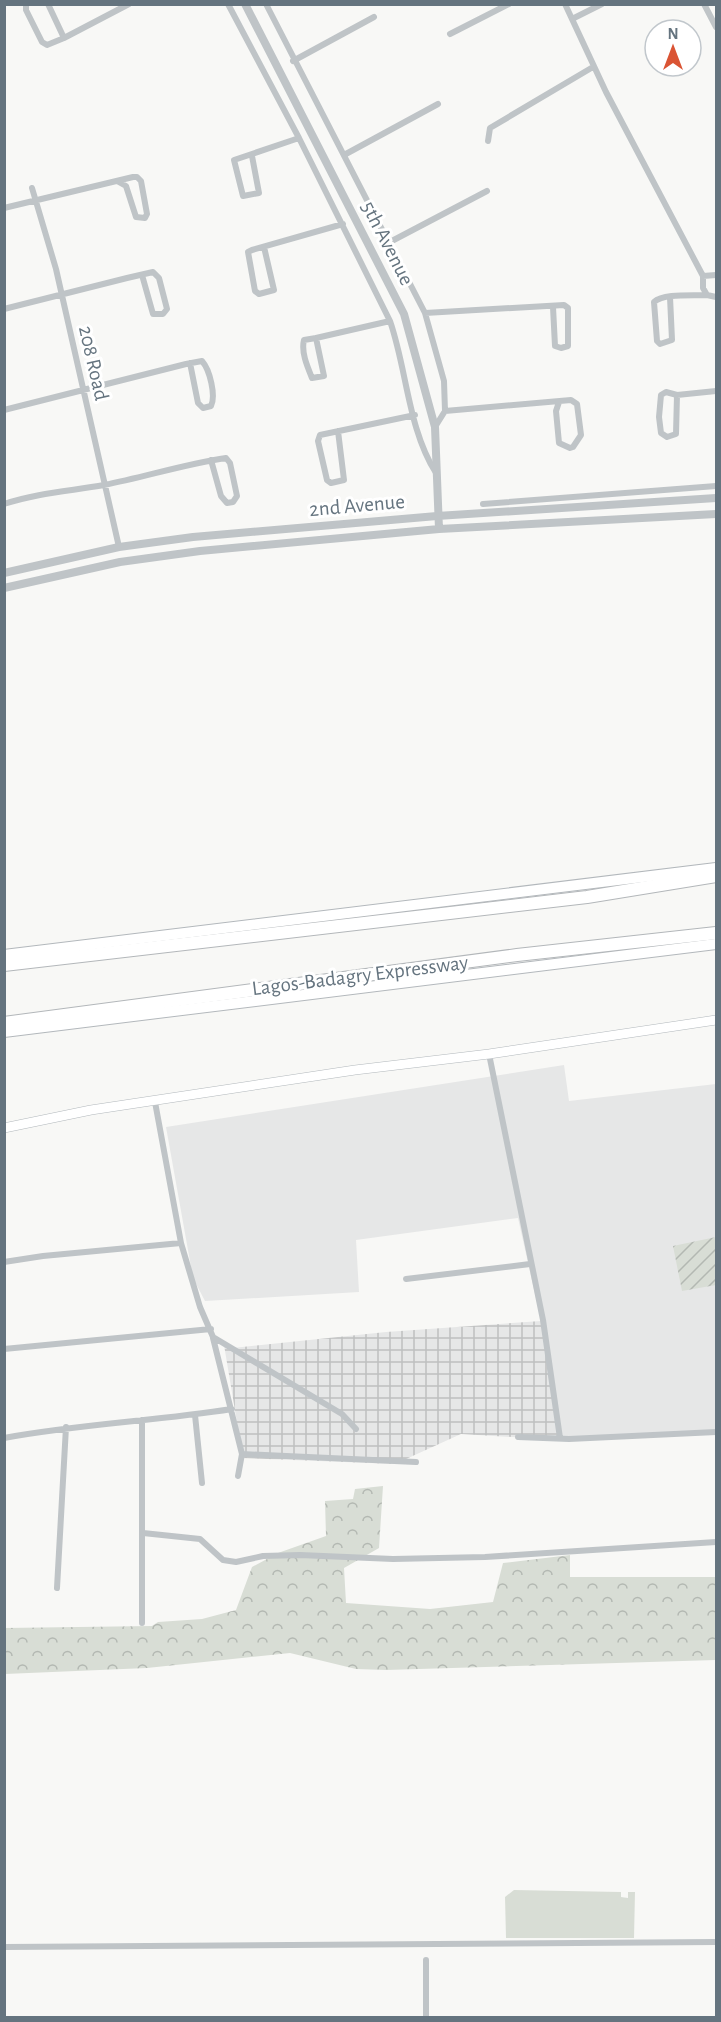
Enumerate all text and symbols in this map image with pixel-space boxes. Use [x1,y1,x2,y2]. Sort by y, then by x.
north arrow [643,18,703,78]
text: N [667,26,679,42]
street label: 5th Avenue [358,198,418,289]
street label: 208 Road [75,324,112,403]
street label: 2nd Avenue [308,491,406,520]
street label: Lagos-Badagry Expressway [251,952,469,999]

